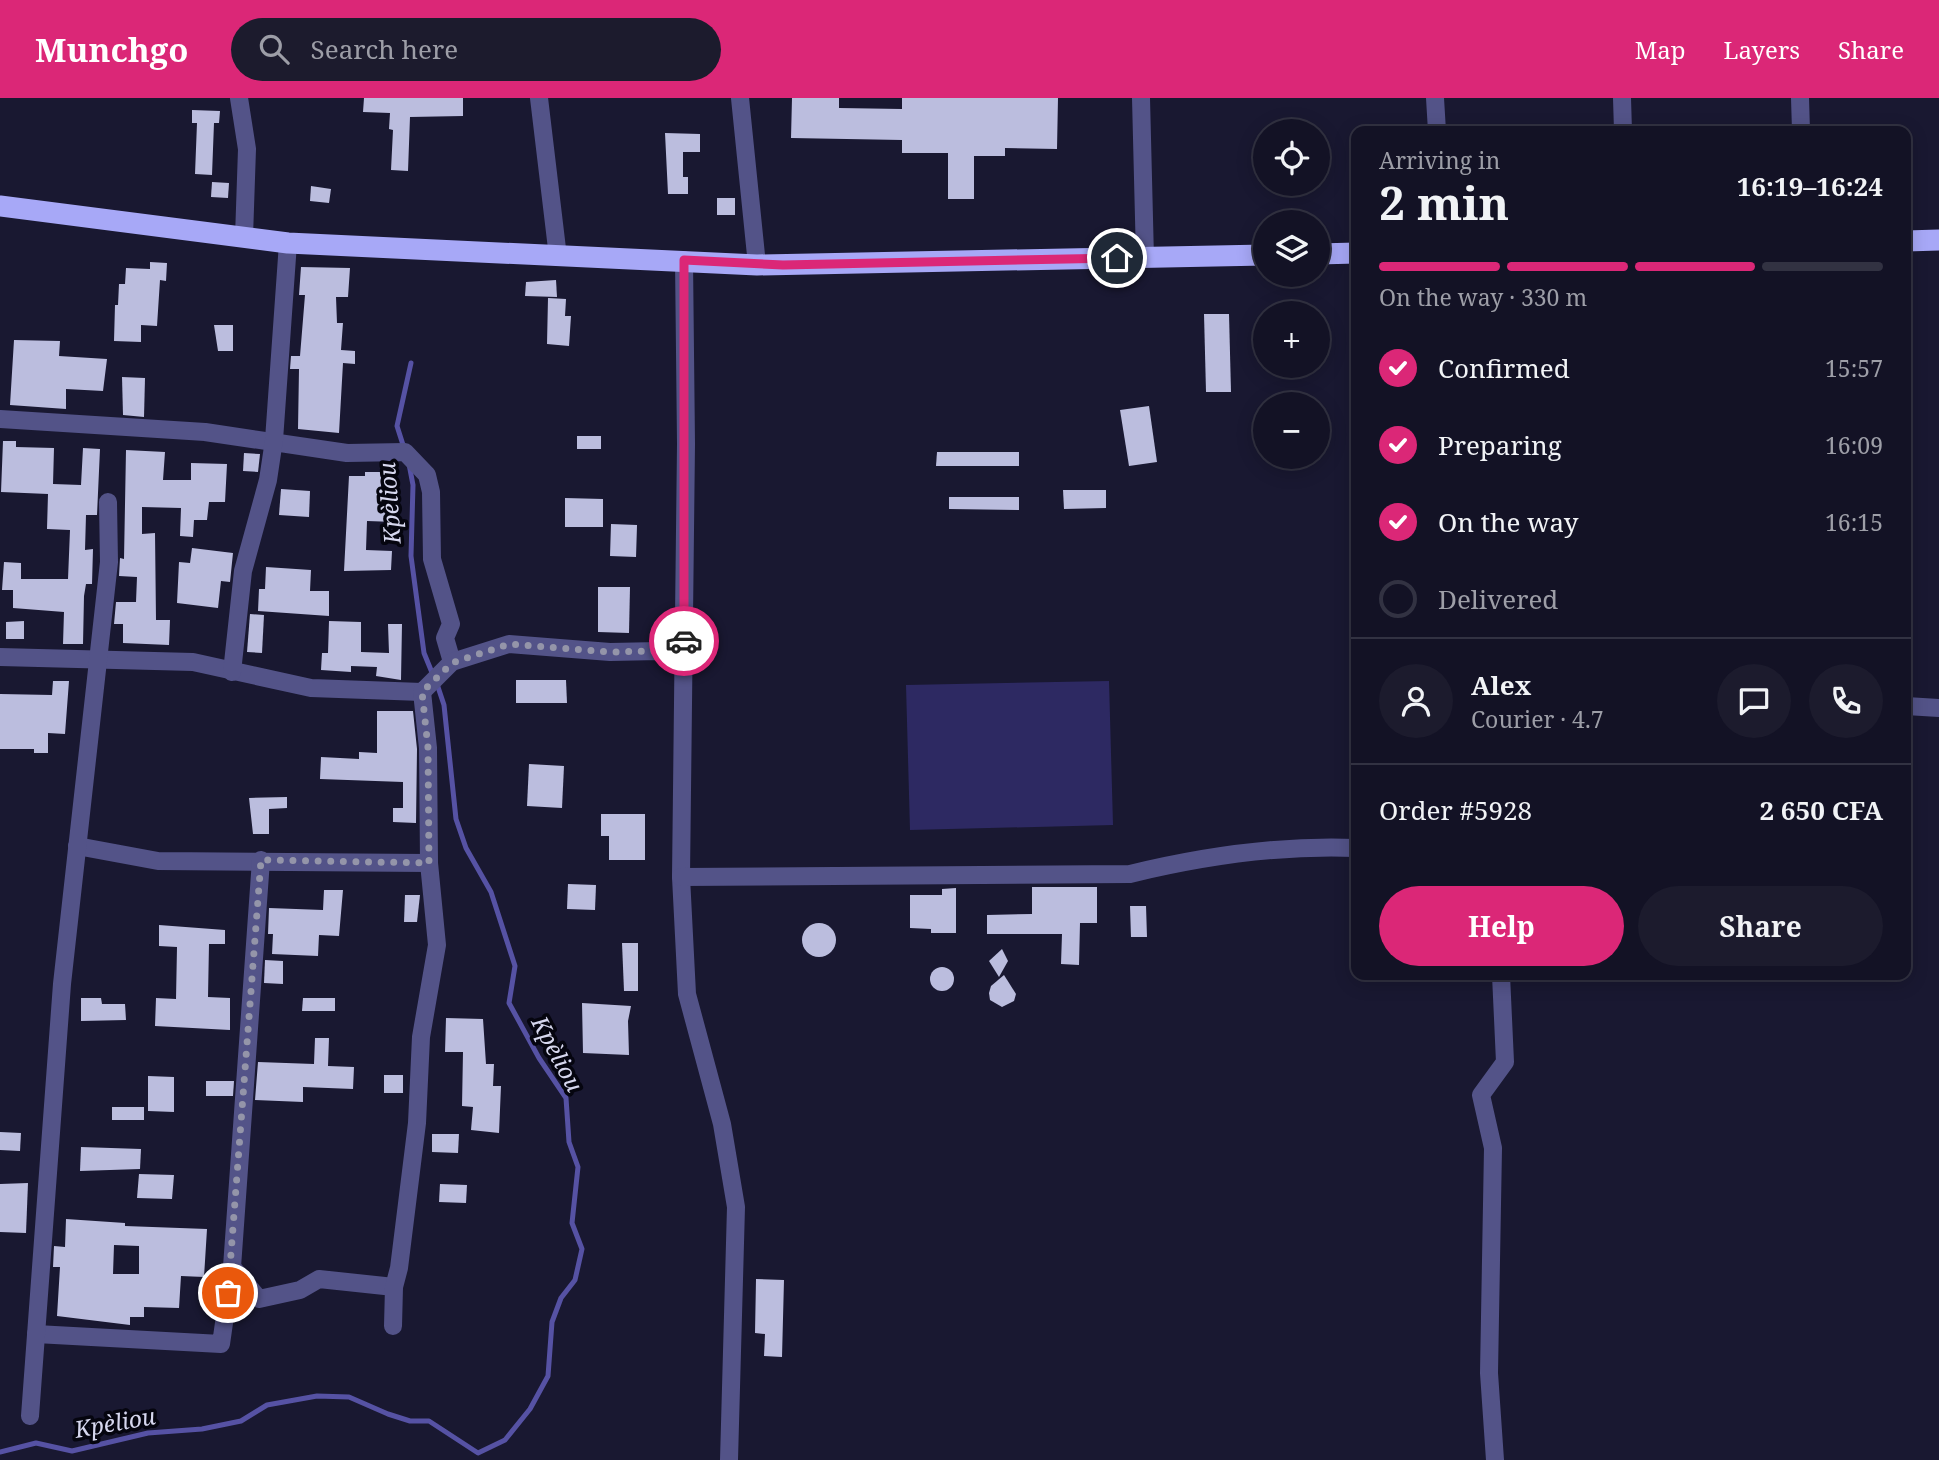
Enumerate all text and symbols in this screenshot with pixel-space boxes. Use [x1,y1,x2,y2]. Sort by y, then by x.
search box [231,18,721,81]
text: Munchgo [35,27,189,72]
icon: search [255,30,293,68]
text: Search here [311,31,458,67]
text: Map [1635,33,1686,66]
text: Layers [1724,33,1800,66]
text: Share [1838,33,1904,66]
map controls [1253,119,1330,469]
button: locate [1253,119,1330,196]
text: Arriving in [1379,144,1500,176]
text: 16:19–16:24 [1737,168,1883,204]
text: 2 min [1379,171,1509,233]
button: layers [1253,210,1330,287]
pin [1087,228,1147,288]
icon: home [1098,239,1136,277]
text: On the way · 330 m [1379,281,1587,313]
button: + [1253,301,1330,378]
icon: check [1379,349,1417,387]
text: Confirmed [1438,350,1570,386]
text: 15:57 [1825,352,1883,384]
button: − [1253,392,1330,469]
icon: check [1379,426,1417,464]
text: Preparing [1438,427,1562,463]
text: 16:09 [1825,429,1883,461]
water label: Kpèliou [370,461,408,546]
icon: check [1379,503,1417,541]
text: On the way [1438,504,1578,540]
text: 16:15 [1825,506,1883,538]
text: Delivered [1438,581,1558,617]
courier [649,606,719,676]
icon: car [665,622,703,660]
button: person [1379,664,1453,738]
button: chat [1717,664,1791,738]
button: phone [1809,664,1883,738]
text: Alex [1471,667,1531,703]
text: Courier · 4.7 [1471,703,1604,735]
text: Order #5928 [1379,792,1532,828]
text: 2 650 CFA [1759,792,1883,828]
button: Help [1379,886,1624,966]
button: Share [1638,886,1883,966]
water label: Kpèliou [524,1009,591,1097]
pin [198,1263,258,1323]
icon: bag [209,1274,247,1312]
water label: Kpèliou [71,1399,158,1445]

